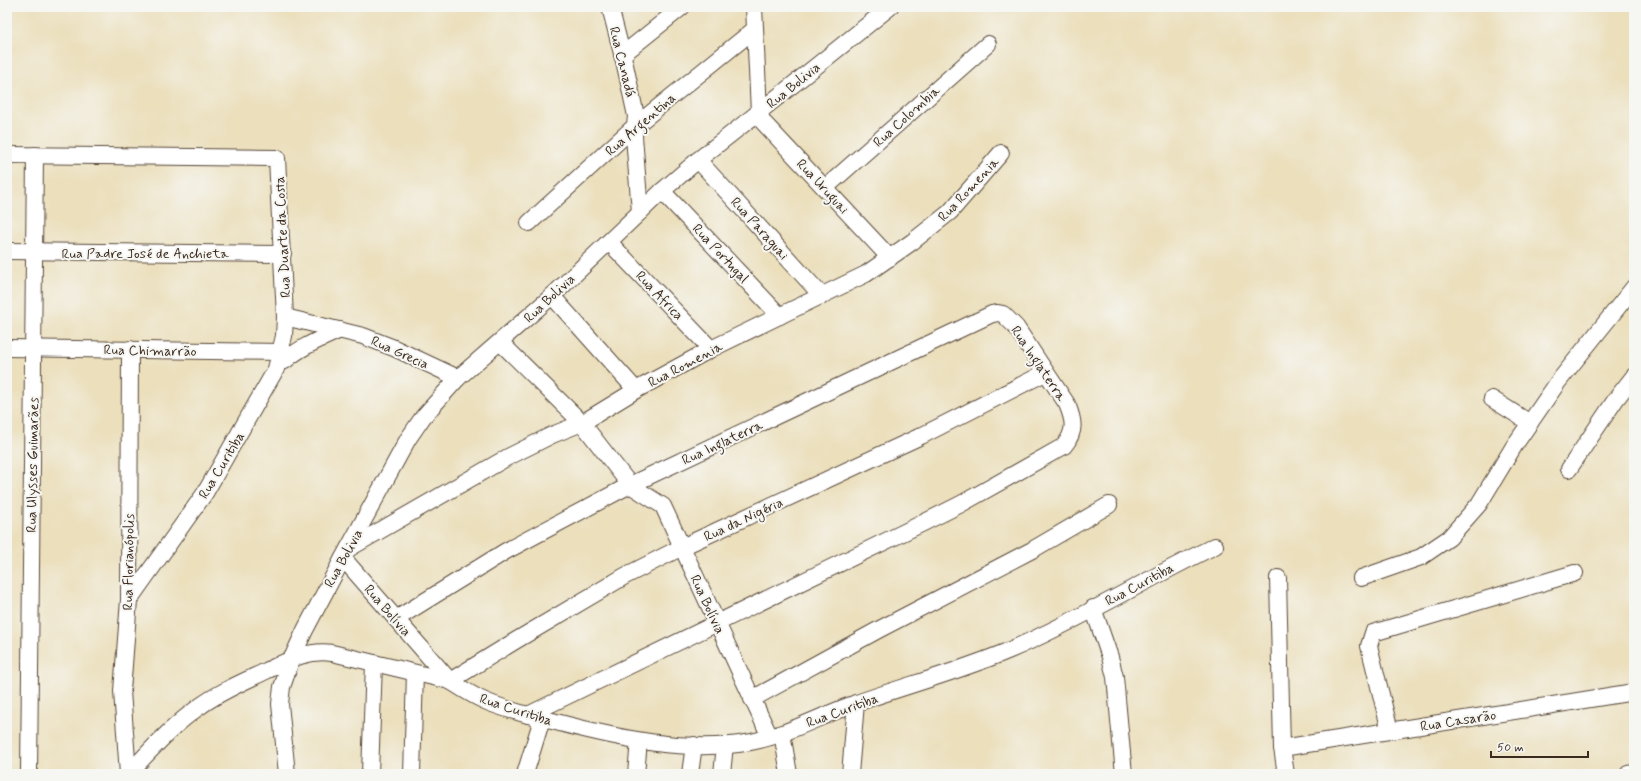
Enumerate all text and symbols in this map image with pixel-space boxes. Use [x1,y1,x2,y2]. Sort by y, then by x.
street label: Rua Canadá [605,25,640,100]
street label: Rua Bolivia [763,59,824,113]
street label: Rua Colombia [870,82,944,151]
street label: Rua Argentina [602,89,681,162]
street label: Rua Romenia [934,153,1004,226]
street label: Rua Uruguai [791,155,852,219]
street label: Rua Duarte da Costa [271,176,295,298]
street label: Rua Paraguai [726,193,792,265]
street label: Rua Portugal [688,220,752,287]
street label: Rua Padre José de Anchieta [61,245,229,263]
street label: Rua Africa [631,267,687,324]
street label: Rua Bolivia [520,270,579,327]
street label: Rua Inglaterra [1005,322,1070,406]
street label: Rua Grecia [368,332,431,374]
street label: Rua Romenia [645,338,726,392]
street label: Rua Chimarrão [103,341,197,361]
street label: Rua Ulysses Guimarães [23,397,43,533]
street label: Rua Inglaterra [679,416,767,471]
street label: Rua Curitiba [195,429,249,502]
street label: Rua da Nigéria [701,494,787,547]
street label: Rua Florianópolis [119,513,139,611]
street label: Rua Bolivia [320,526,367,591]
street label: Rua Curitiba [1102,559,1177,610]
street label: Rua Bolívia [686,572,729,637]
street label: Rua Bolívia [360,581,415,640]
street label: Rua Curitiba [477,690,554,730]
street label: Rua Curitiba [804,690,881,732]
street label: Rua Casarão [1419,706,1497,736]
scale bar [1491,733,1588,759]
text: 50 m [1497,740,1524,756]

